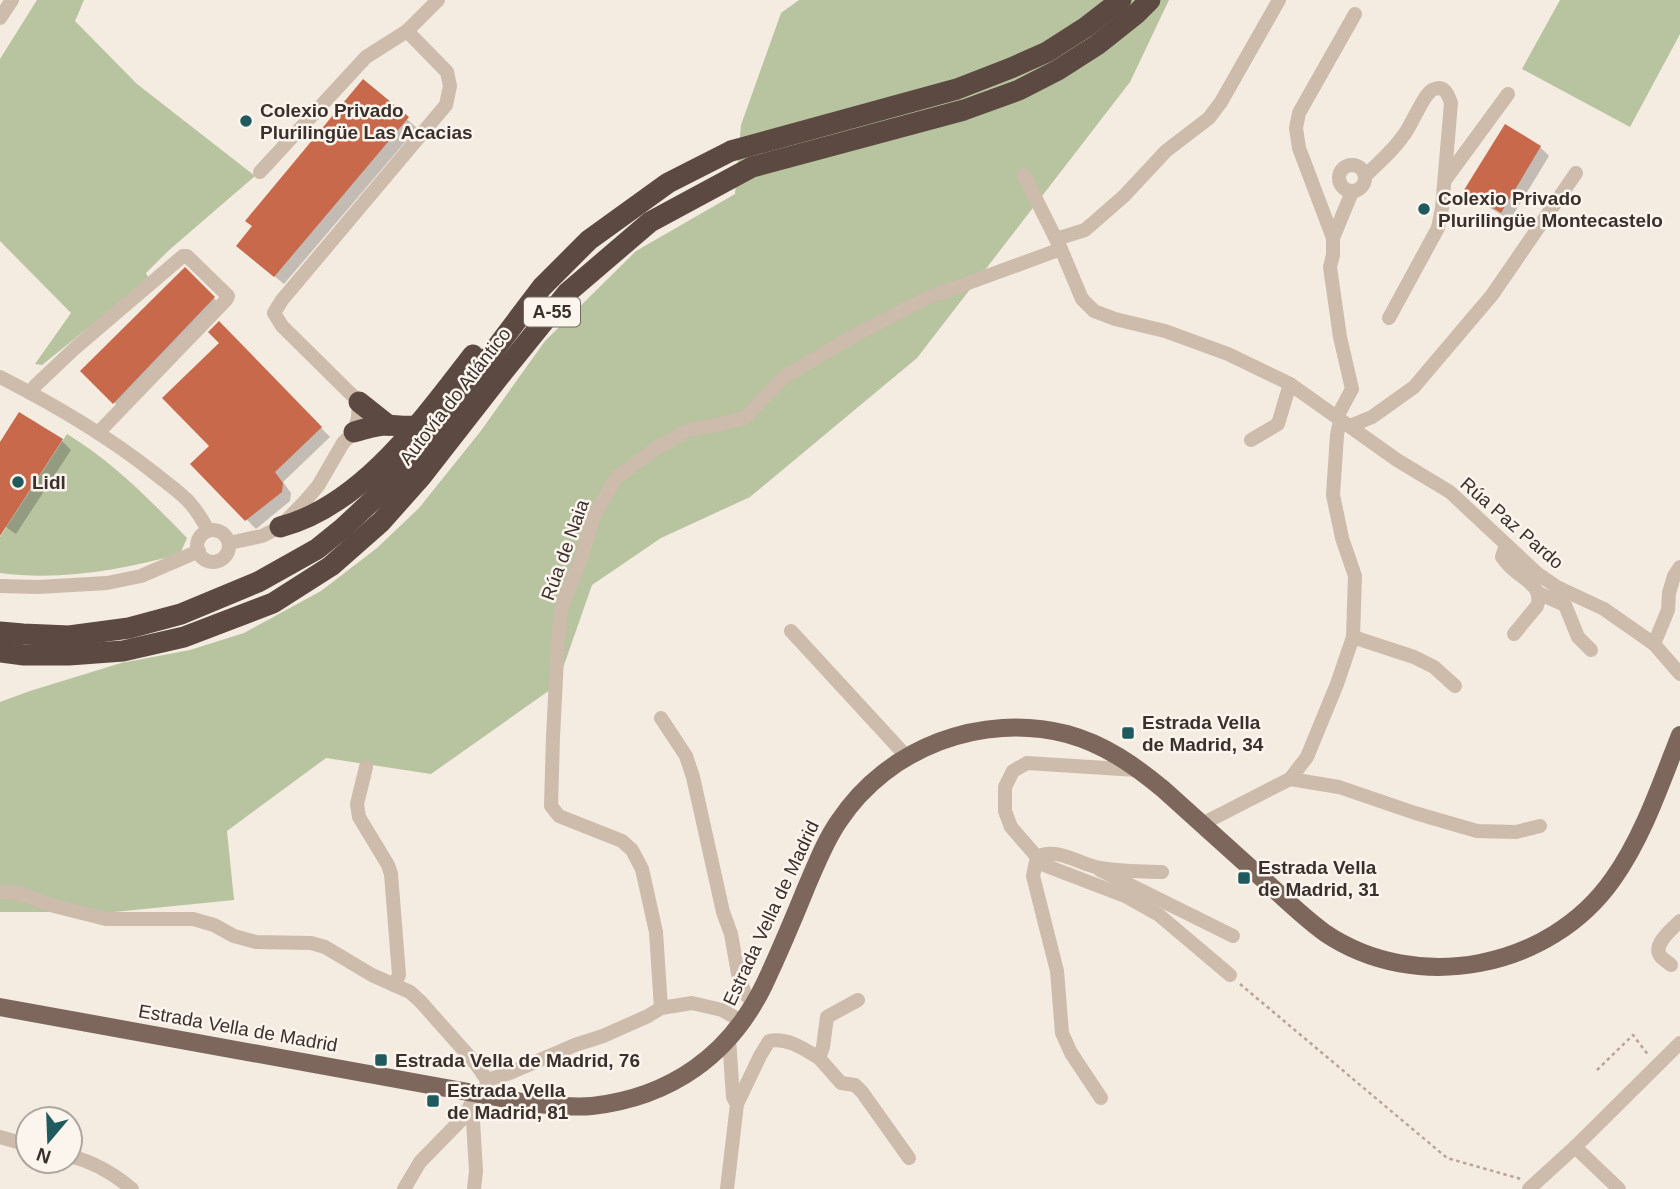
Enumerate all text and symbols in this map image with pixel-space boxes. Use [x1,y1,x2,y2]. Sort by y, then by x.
place label: Colexio Privado Plurilingüe Las Acacias [260,100,473,143]
marker: Colexio Privado Plurilingüe Las Acacias [238,113,254,129]
place label: Colexio Privado Plurilingüe Montecastelo [1438,188,1663,231]
marker: Colexio Privado Plurilingüe Montecastelo [1416,201,1432,217]
road number: A-55 [524,298,580,326]
street label: Autovía do Atlántico [395,323,515,469]
place label: Lidl [32,472,66,493]
street label: Rúa Paz Pardo [1456,473,1568,573]
marker: Lidl [10,474,26,490]
street label: Rúa de Naia [537,496,593,603]
place label: Estrada Vella de Madrid, 34 [1142,712,1264,755]
marker: Estrada Vella de Madrid, 34 [1120,725,1136,741]
street label: Estrada Vella de Madrid [719,817,823,1009]
place label: Estrada Vella de Madrid, 31 [1258,857,1380,900]
marker: Estrada Vella de Madrid, 31 [1236,870,1252,886]
street label: Estrada Vella de Madrid [137,1000,339,1056]
place label: Estrada Vella de Madrid, 76 [395,1050,640,1071]
marker: Estrada Vella de Madrid, 76 [373,1052,389,1068]
place label: Estrada Vella de Madrid, 81 [447,1080,569,1123]
marker: Estrada Vella de Madrid, 81 [425,1093,441,1109]
north arrow [14,1105,84,1175]
text: N [34,1143,54,1168]

